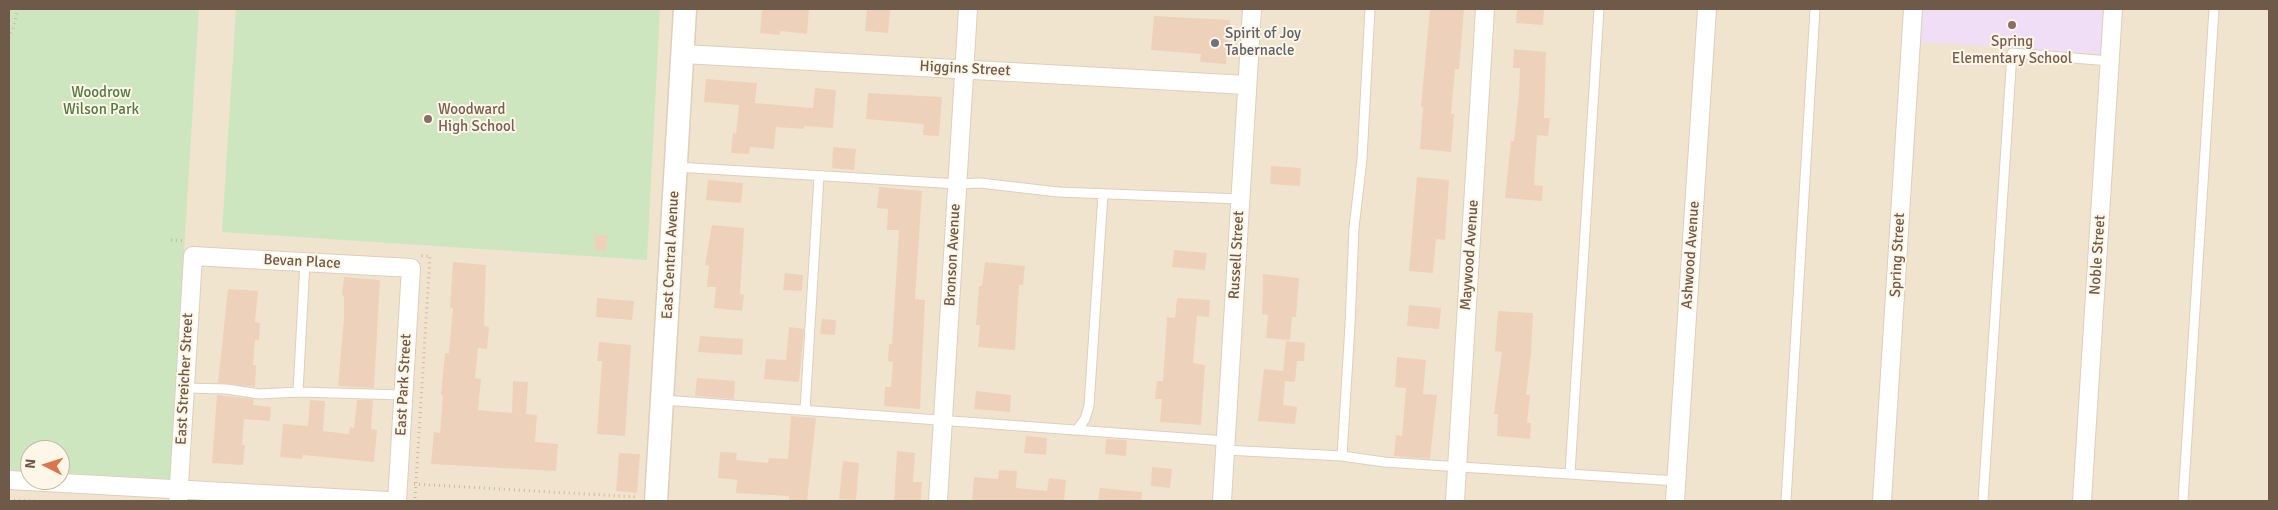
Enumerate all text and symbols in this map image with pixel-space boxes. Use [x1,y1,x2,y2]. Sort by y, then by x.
marker: Spring Elementary School [2006,19,2018,31]
place label: Spirit of Joy Tabernacle [1225,25,1301,60]
place label: Spring Elementary School [1952,33,2072,68]
marker: Spirit of Joy Tabernacle [1209,37,1221,49]
street label: Higgins Street [919,58,1011,80]
park label: Woodrow Wilson Park [63,84,139,119]
place label: Woodward High School [438,101,515,136]
marker: Woodward High School [422,113,434,125]
street label: East Central Avenue [659,190,683,320]
street label: Maywood Avenue [1457,199,1483,311]
street label: Ashwood Avenue [1678,200,1704,310]
street label: Bronson Avenue [941,203,965,307]
street label: Russell Street [1226,210,1248,300]
street label: Spring Street [1887,212,1909,298]
street label: Noble Street [2086,214,2110,296]
street label: Bevan Place [263,251,341,273]
street label: East Streicher Street [173,313,197,445]
street label: East Park Street [392,333,416,437]
north arrow [20,440,70,490]
text: N [22,458,39,469]

